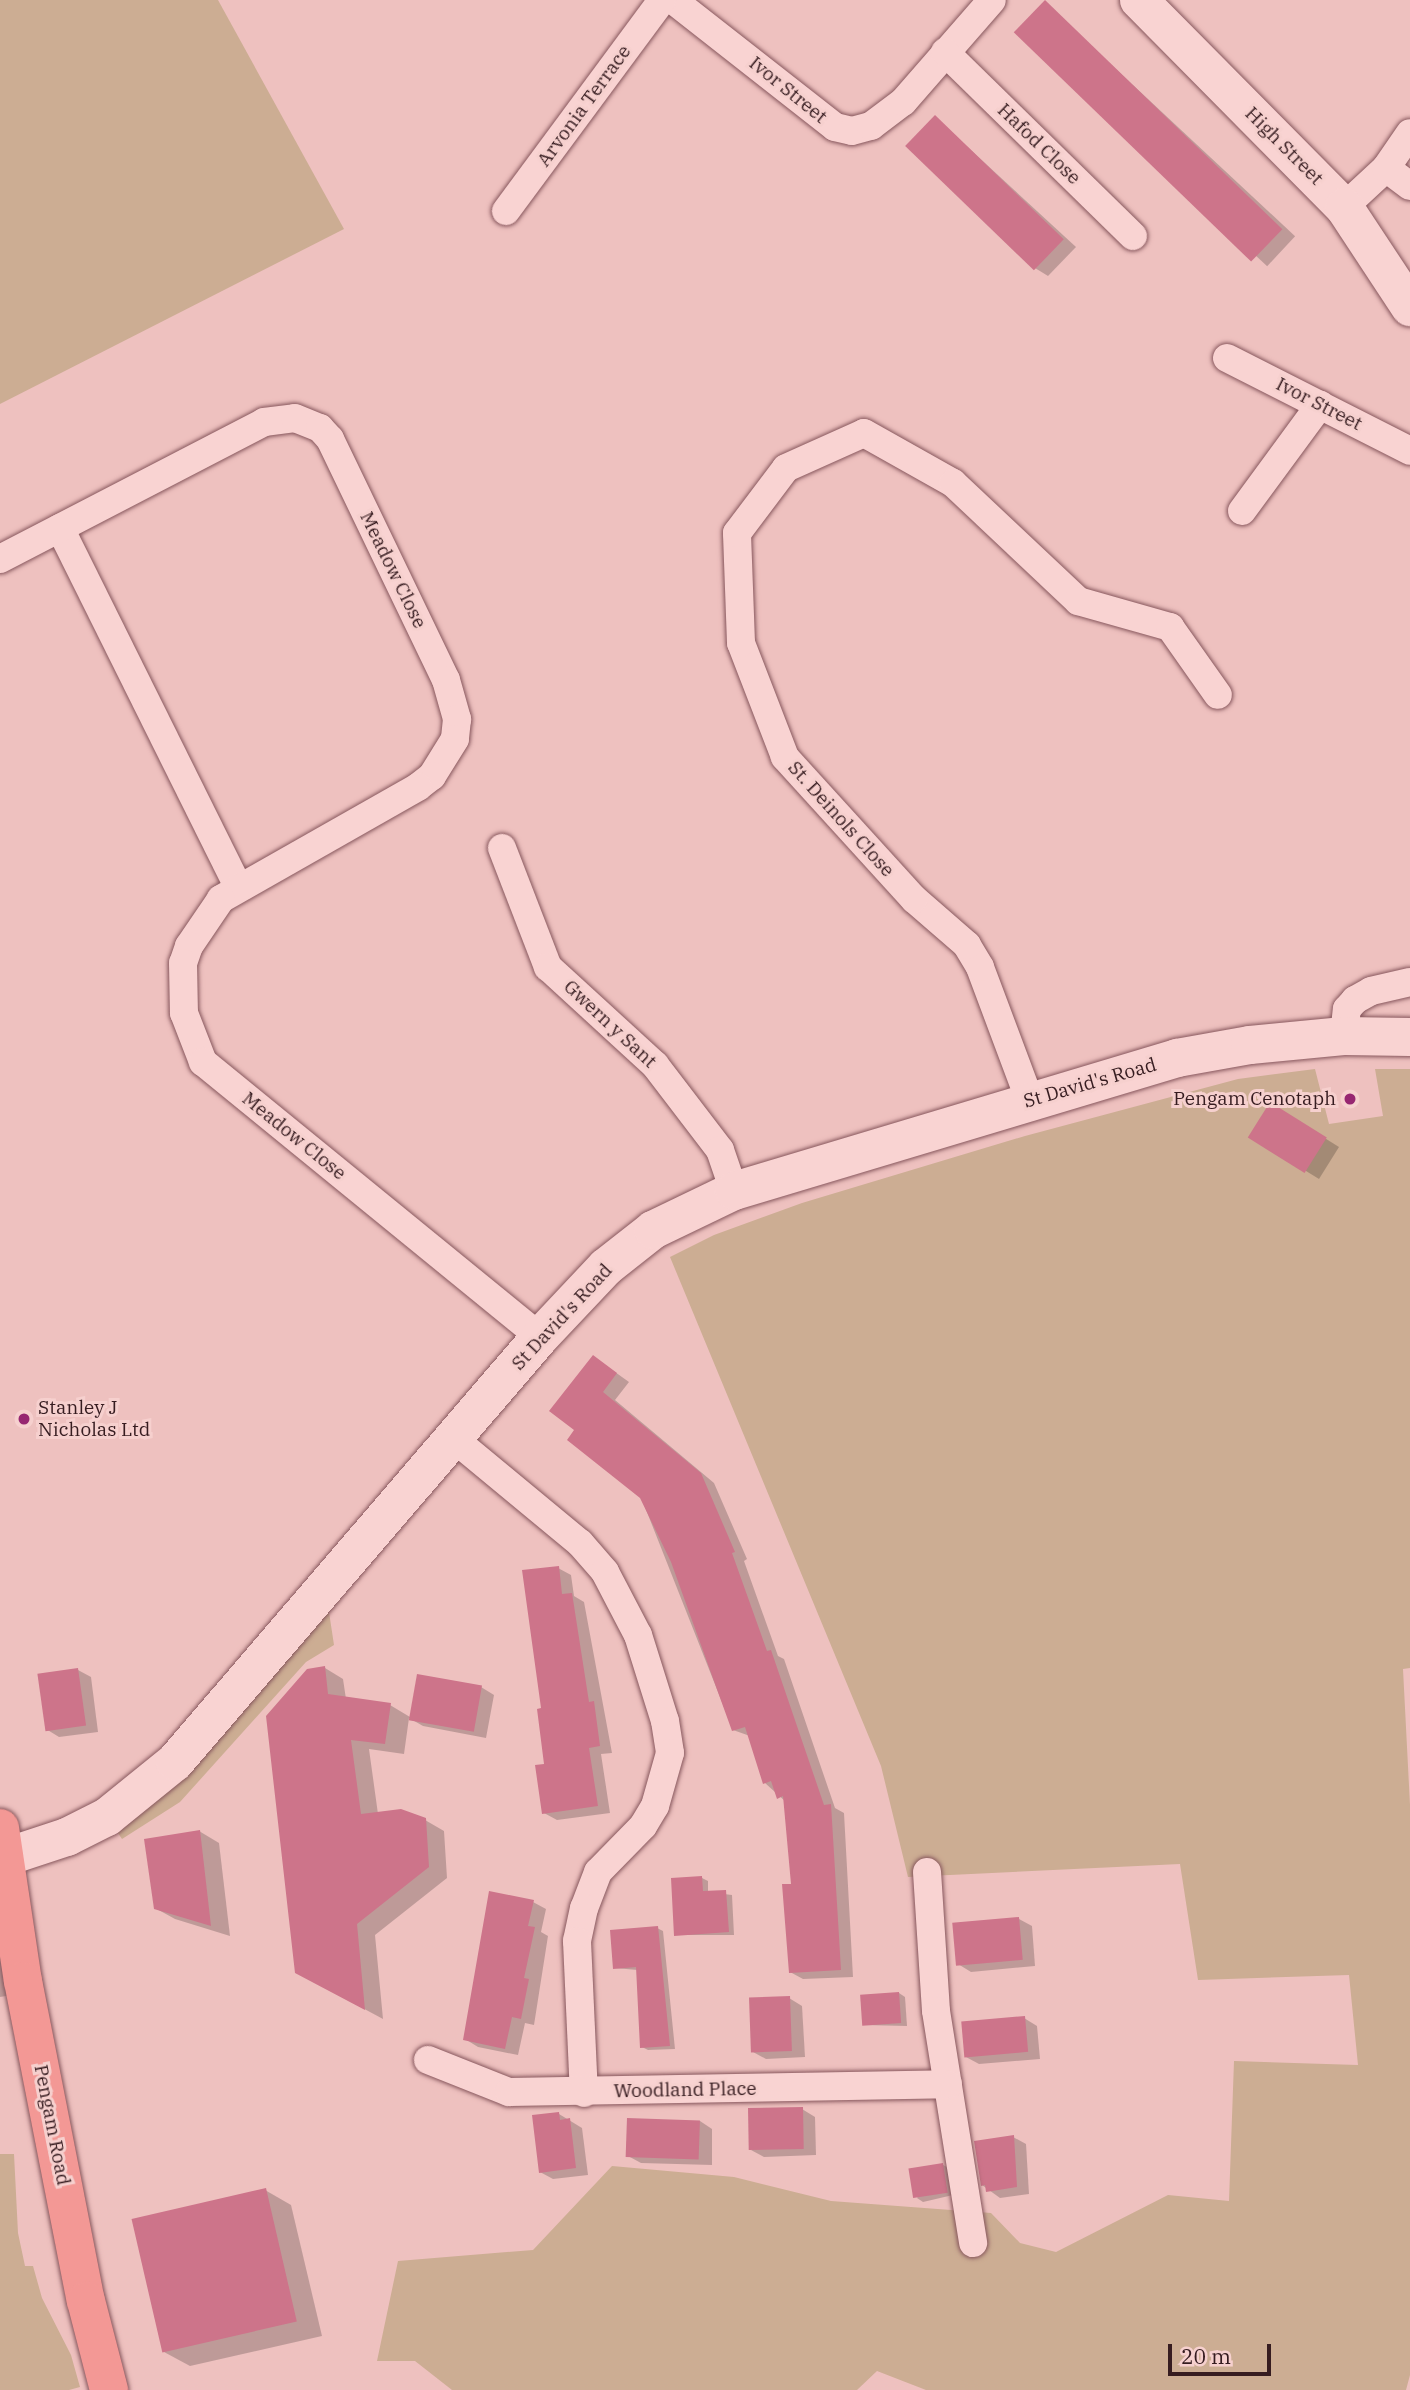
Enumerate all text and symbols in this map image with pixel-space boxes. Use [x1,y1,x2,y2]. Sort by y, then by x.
street label: Arvonia Terrace [532,41,636,171]
street label: Ivor Street [745,52,831,128]
street label: Hafod Close [993,99,1085,189]
street label: High Street [1240,102,1328,190]
street label: Ivor Street [1272,373,1366,435]
street label: Meadow Close [355,508,431,632]
street label: St. Deinols Close [783,757,899,881]
street label: Gwern y Sant [559,975,661,1073]
street label: St David's Road [1021,1053,1159,1113]
street label: Meadow Close [238,1087,350,1185]
place label: Pengam Cenotaph [1173,1088,1336,1110]
marker: Pengam Cenotaph [1342,1091,1358,1107]
street label: St David's Road [507,1259,617,1375]
place label: Stanley J Nicholas Ltd [38,1397,150,1441]
marker: Stanley J Nicholas Ltd [16,1411,32,1427]
street label: Pengam Road [29,2063,75,2187]
street label: Woodland Place [613,2077,757,2103]
scale bar [1172,2330,1275,2374]
text: 20 m [1181,2342,1231,2370]

